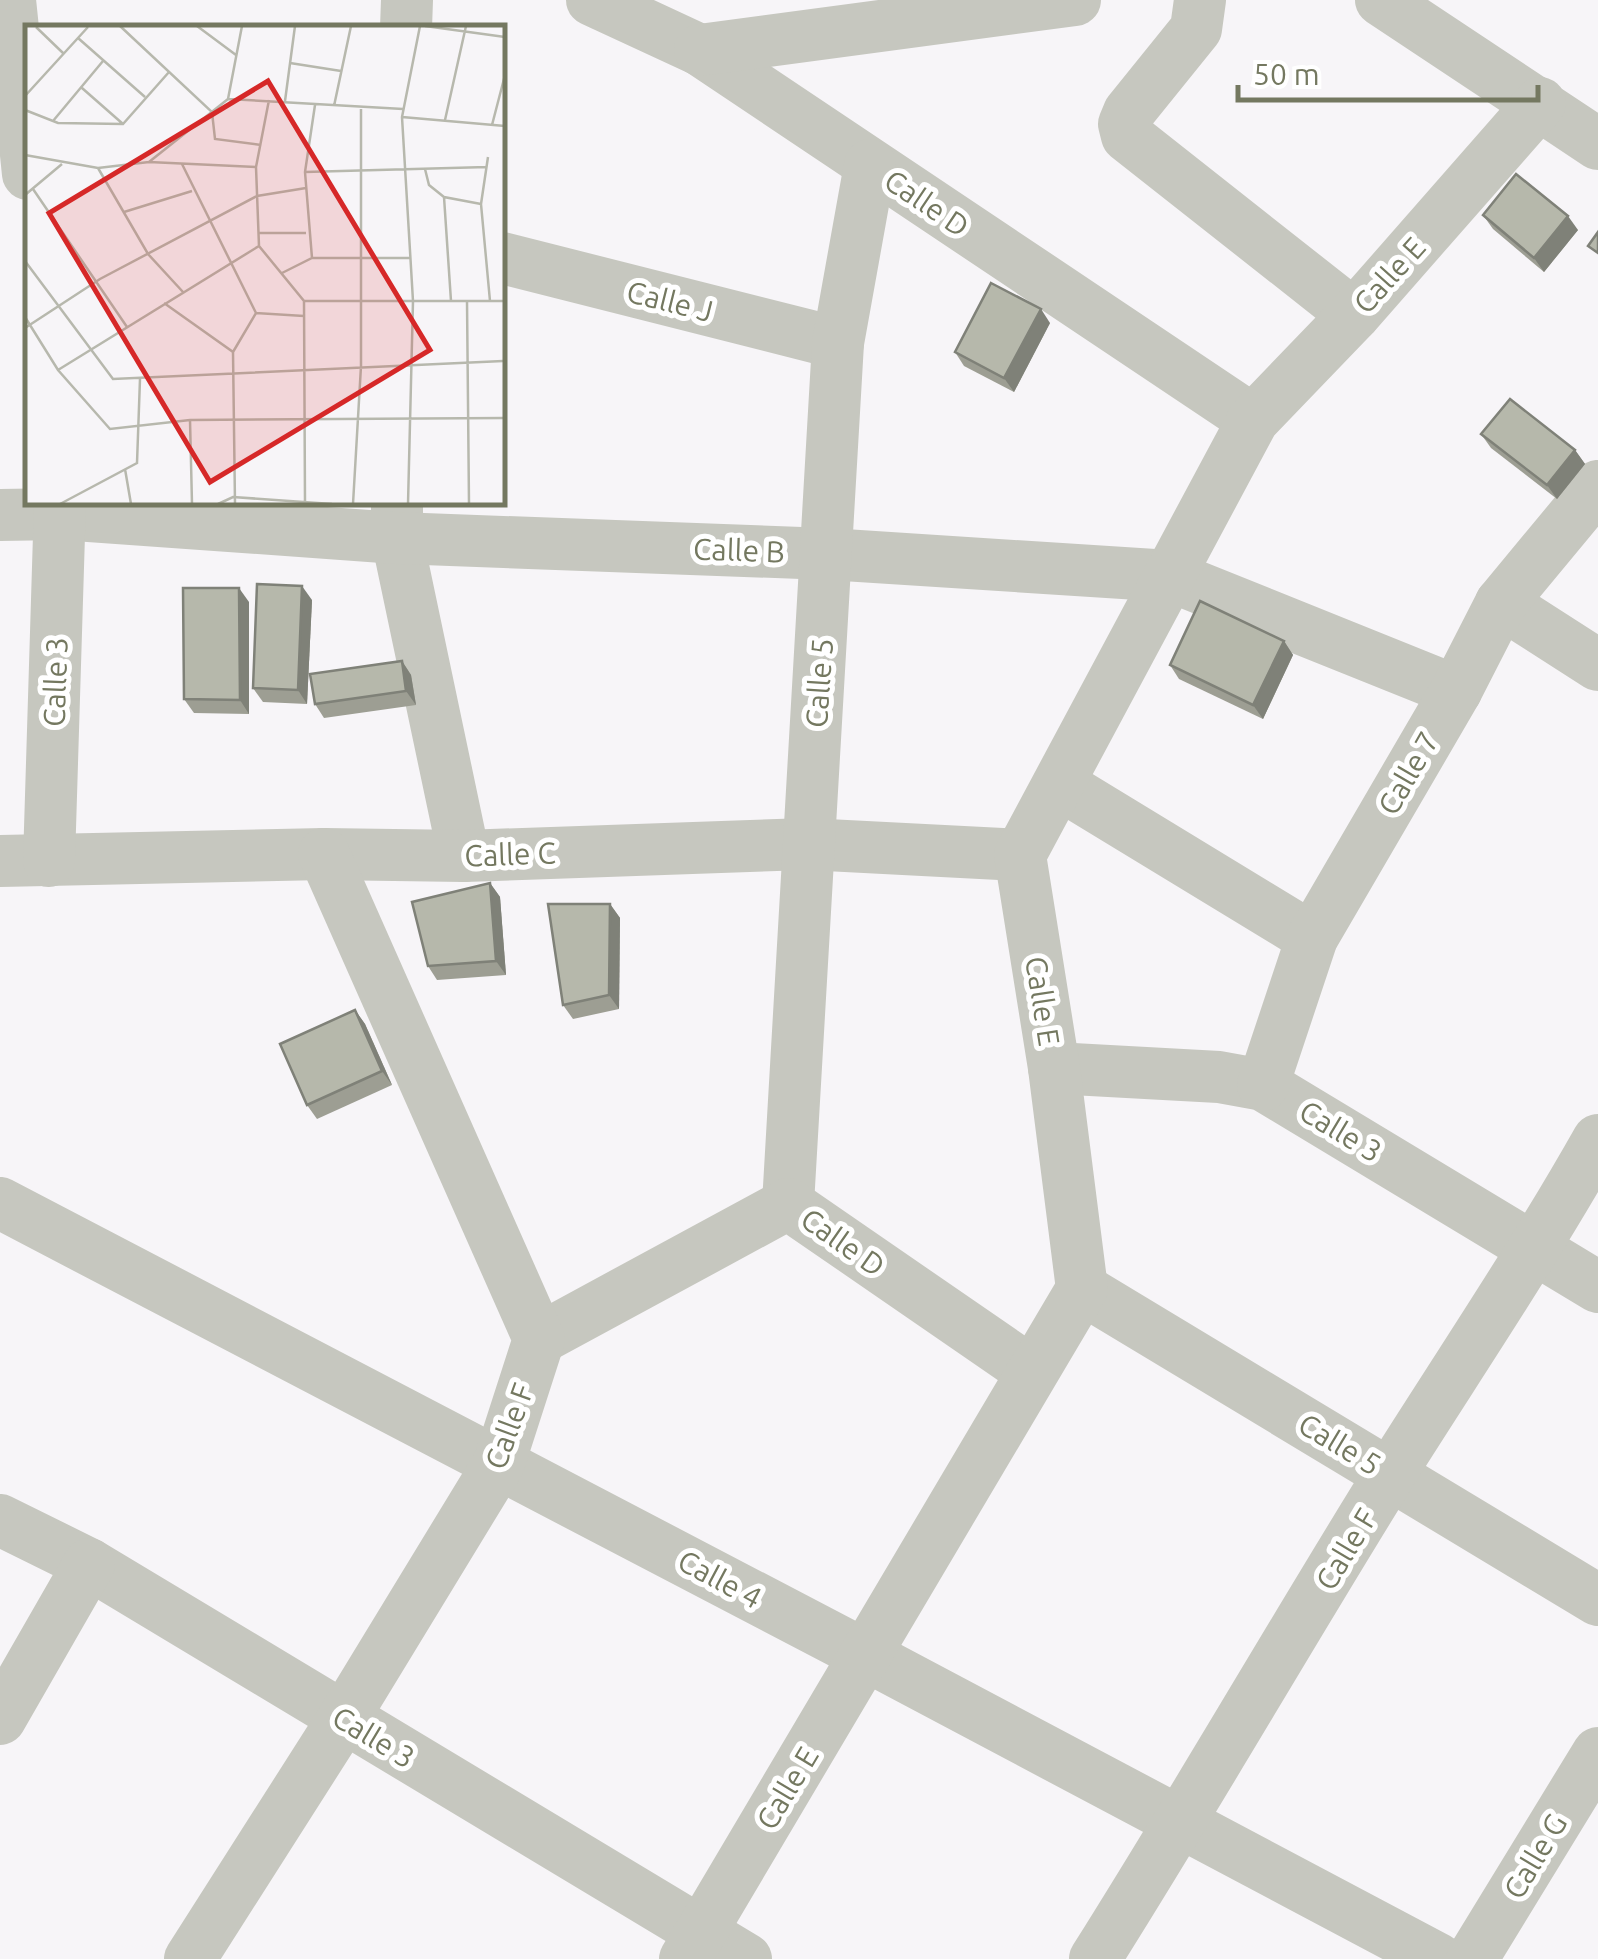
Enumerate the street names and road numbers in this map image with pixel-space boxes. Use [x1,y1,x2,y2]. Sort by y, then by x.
street label: Calle D [878,163,976,243]
street label: Calle E [1346,230,1432,320]
street label: Calle J [623,274,717,328]
street label: Calle B [692,531,786,569]
street label: Calle 3 [36,636,74,728]
street label: Calle 5 [799,637,839,729]
street label: Calle 7 [1371,726,1445,820]
street label: Calle C [464,835,556,873]
street label: Calle E [1019,954,1067,1048]
street label: Calle 3 [1294,1093,1388,1169]
street label: Calle D [795,1201,891,1283]
street label: Calle F [478,1378,540,1474]
street label: Calle 5 [1293,1406,1387,1482]
street label: Calle F [1309,1502,1383,1596]
street label: Calle 4 [672,1543,768,1615]
street label: Calle 3 [327,1699,421,1775]
street label: Calle E [749,1741,825,1835]
street label: Calle G [1497,1807,1573,1905]

